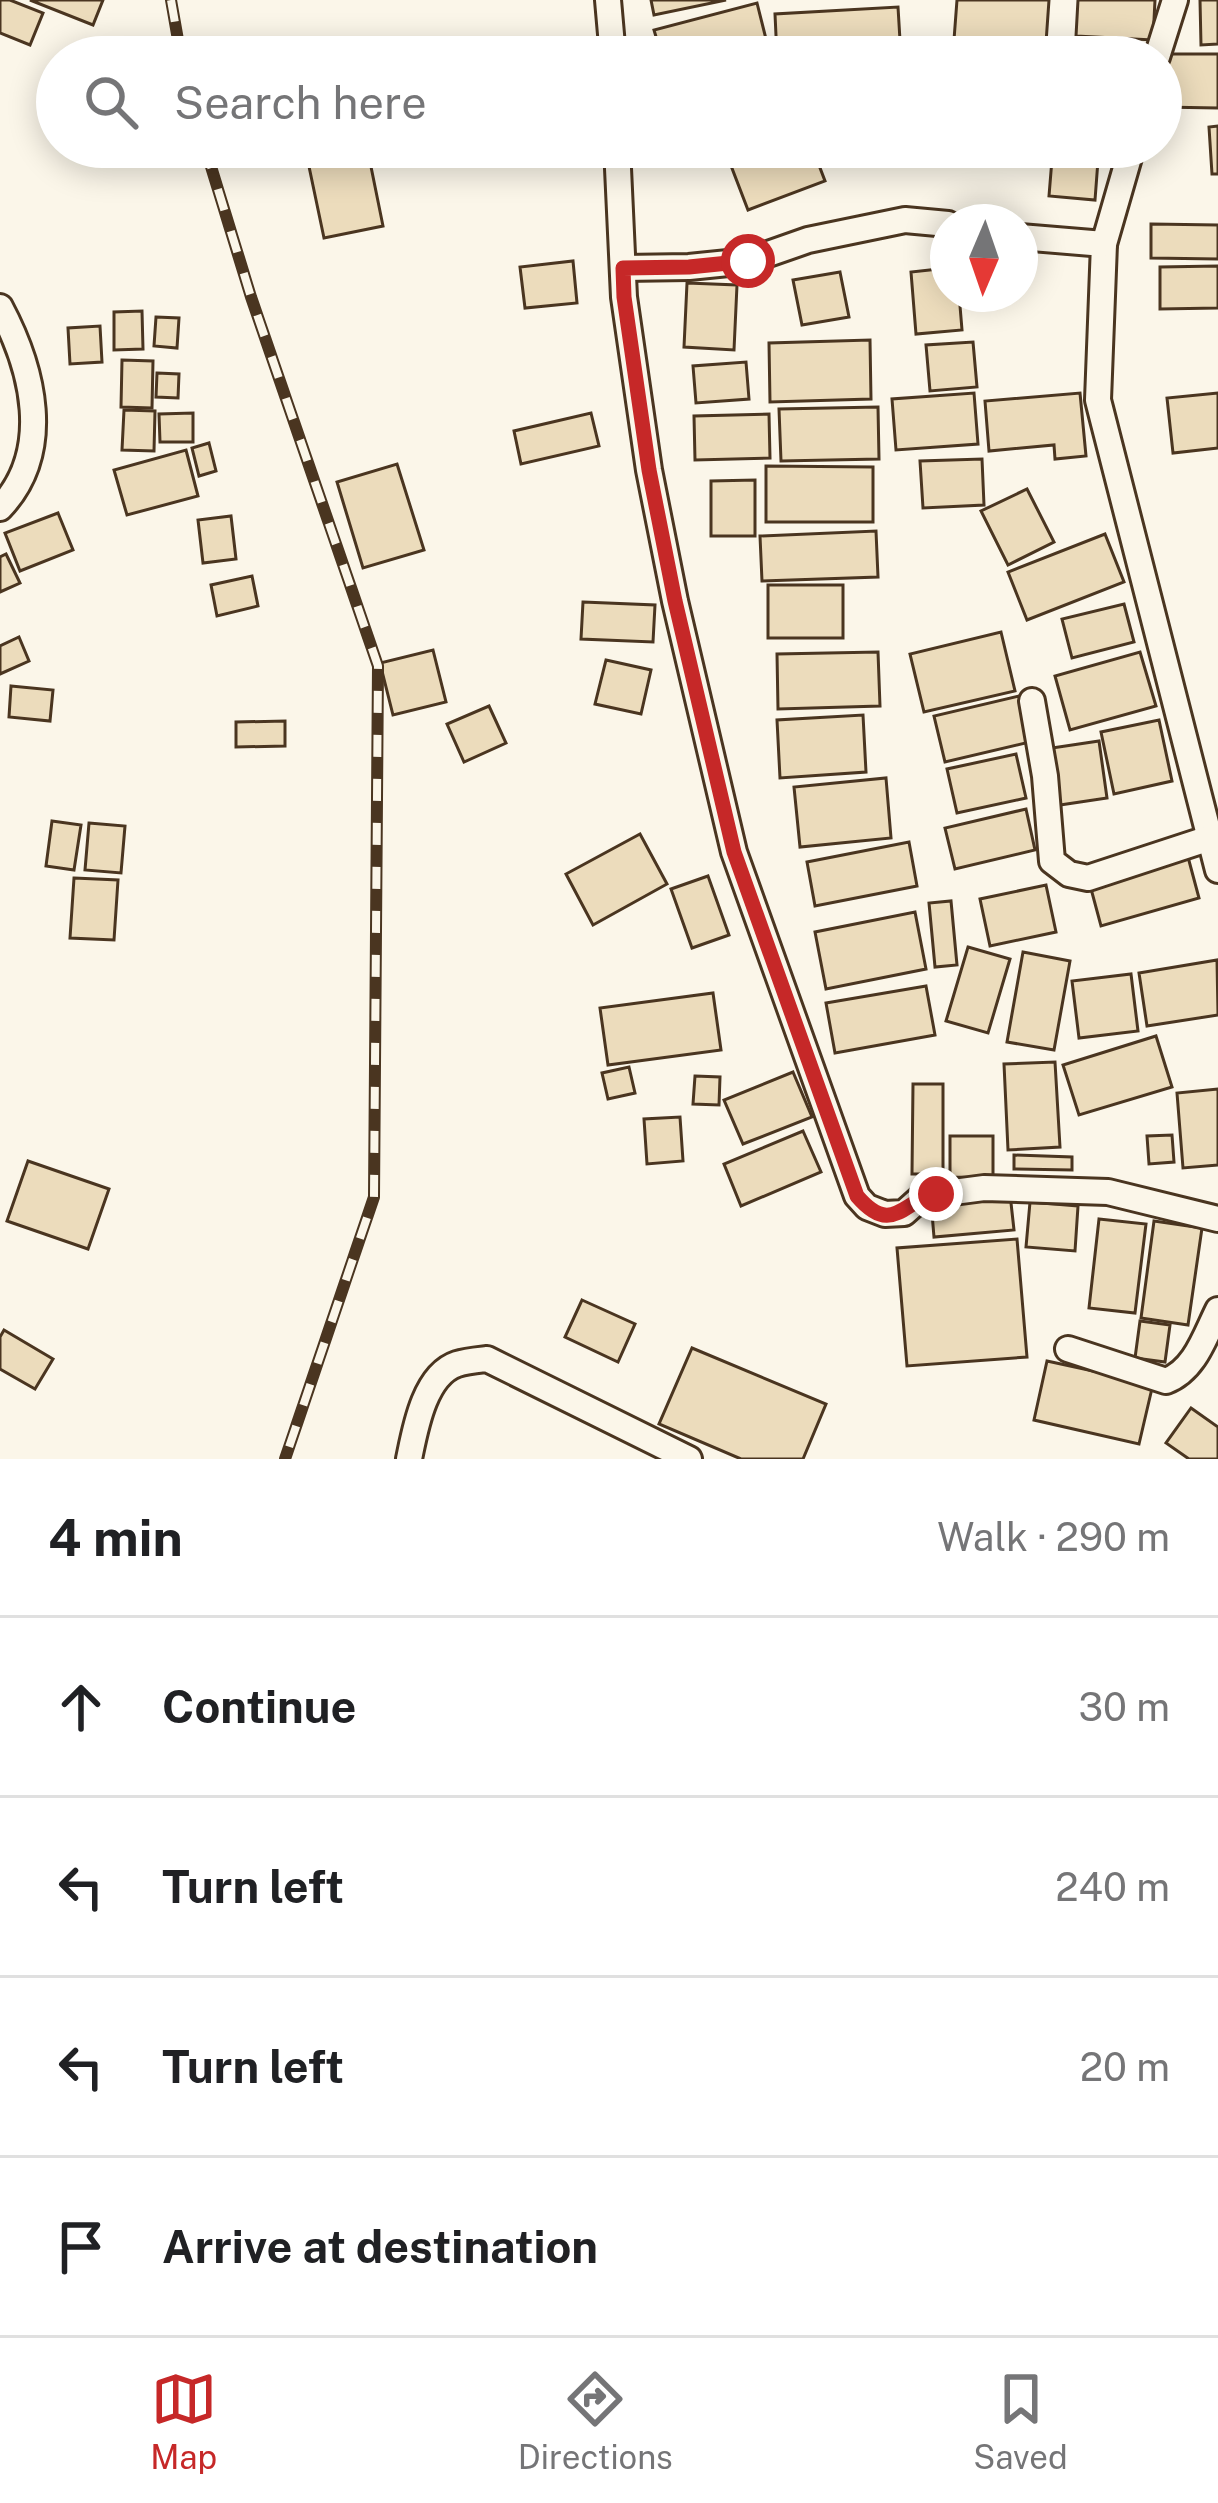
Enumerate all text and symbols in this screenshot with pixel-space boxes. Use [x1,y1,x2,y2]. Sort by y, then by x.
search box [36,36,1182,168]
icon: search [78,69,144,135]
text: Search here [174,76,427,129]
north arrow [930,204,1038,312]
route start [721,234,775,288]
route end [909,1167,963,1221]
text: 4 min [48,1508,183,1567]
text: Walk · 290 m [937,1514,1170,1560]
icon: ahead [48,1674,114,1740]
text: Continue [162,1680,356,1733]
text: 30 m [1079,1684,1170,1730]
icon: left [48,1854,114,1920]
text: Turn left [162,1860,344,1913]
text: 240 m [1055,1864,1170,1910]
icon: left [48,2034,114,2100]
text: Turn left [162,2040,344,2093]
text: 20 m [1080,2044,1170,2090]
icon: arrive [48,2214,114,2280]
text: Arrive at destination [162,2220,598,2273]
tab: Map [150,2366,217,2476]
tab: Directions [518,2366,673,2476]
tab: Saved [973,2366,1068,2476]

